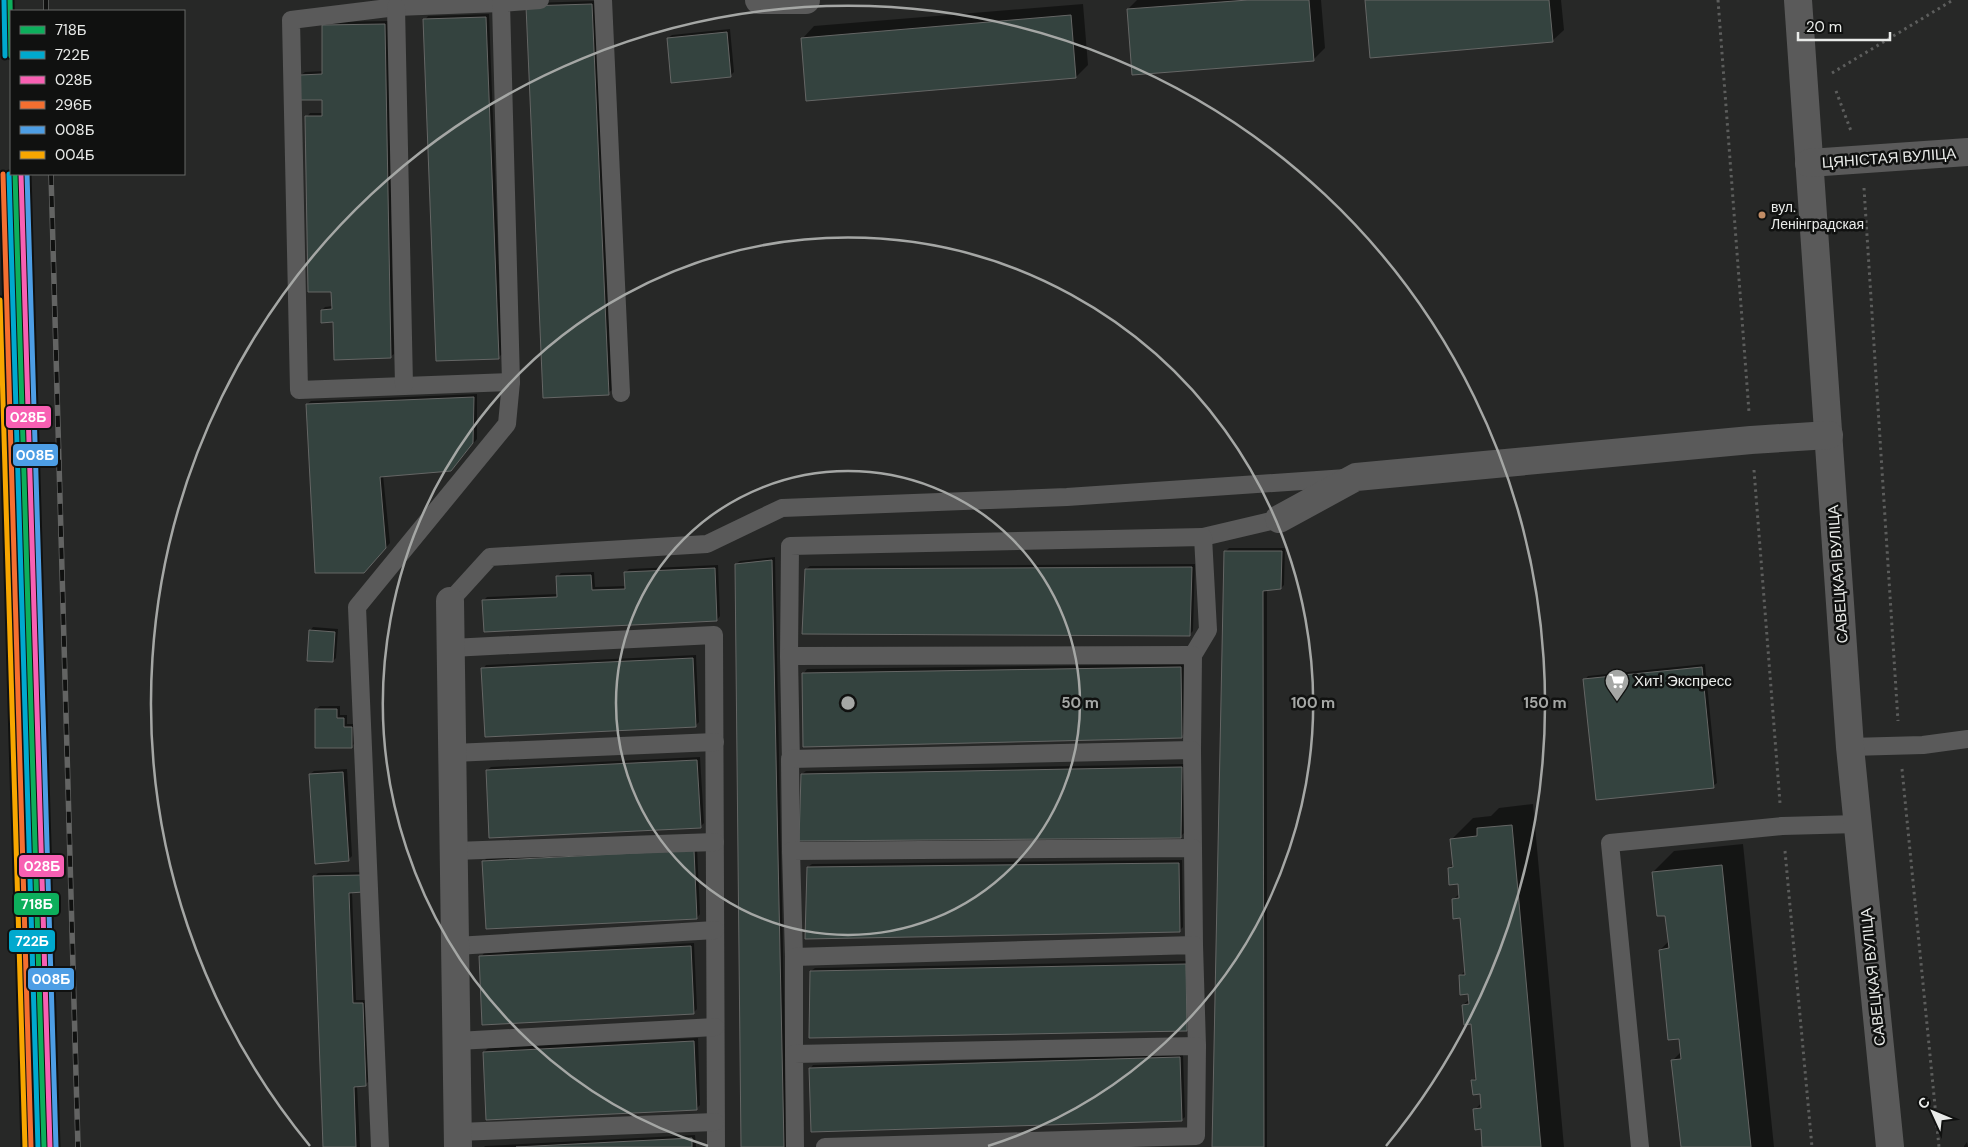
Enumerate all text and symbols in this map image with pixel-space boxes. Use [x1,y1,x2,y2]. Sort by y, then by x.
legend [10,10,185,175]
scale bar [1798,10,1890,42]
text: 20 m [1806,17,1842,37]
text: 718Б [55,20,87,40]
text: 722Б [55,45,90,65]
text: 028Б [55,70,93,90]
text: 296Б [55,95,92,115]
text: 008Б [55,120,95,140]
street label: ЦЯНІСТАЯ ВУЛІЦА [1821,143,1957,173]
text: 004Б [55,145,95,165]
place label: вул. Ленінградская [1771,198,1864,233]
marker: вул. Ленінградская [1757,210,1767,220]
line badge: 028Б [5,405,52,429]
text: 028Б [10,408,46,426]
line badge: 008Б [12,443,59,467]
text: 008Б [16,446,54,464]
street label: САВЕЦКАЯ ВУЛІЦА [1823,504,1853,644]
supermarket icon: Хит! Экспресс [1604,668,1630,702]
place label: Хит! Экспресс [1634,671,1732,691]
text: 50 m [1061,693,1099,713]
text: 100 m [1291,693,1335,713]
text: 150 m [1524,693,1567,713]
centre of rings [839,694,857,712]
line badge: 028Б [18,854,65,878]
text: 028Б [24,857,60,875]
line badge: 718Б [13,892,60,916]
text: 718Б [21,895,53,913]
street label: САВЕЦКАЯ ВУЛІЦА [1856,907,1890,1047]
line badge: 722Б [8,929,56,953]
text: 722Б [15,932,49,950]
line badge: 008Б [27,967,75,991]
text: 008Б [32,970,70,988]
north arrow [1908,1087,1958,1137]
text: С [1914,1093,1934,1113]

